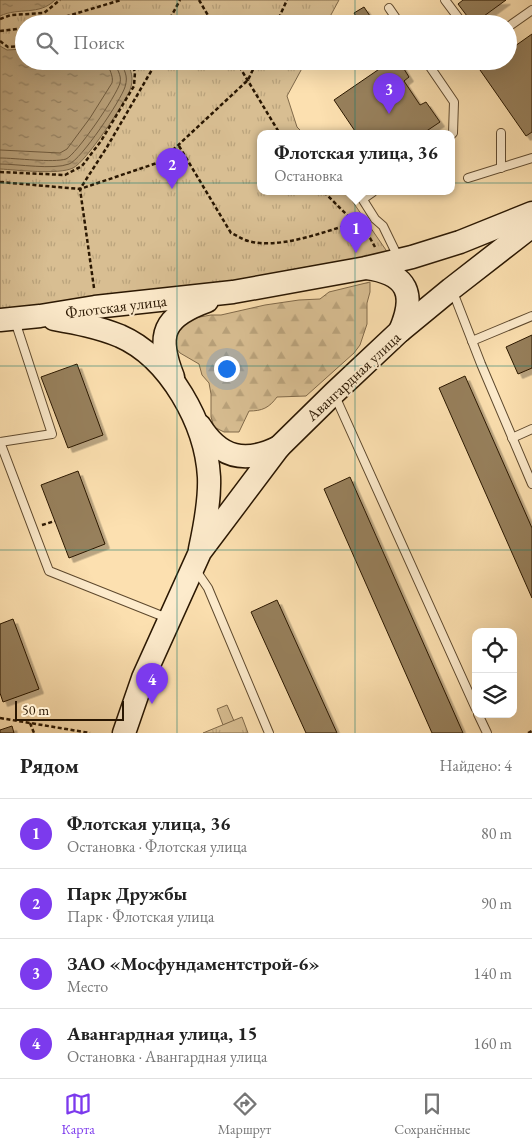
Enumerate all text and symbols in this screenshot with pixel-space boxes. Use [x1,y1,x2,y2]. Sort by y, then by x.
search box [15,15,517,70]
icon: search [33,29,61,57]
text: Поиск [73,30,125,55]
pin: 3 [373,73,405,114]
popup [257,130,455,195]
text: Флотская улица, 36 [274,140,438,165]
pin: 2 [156,148,188,189]
text: Остановка [274,165,343,186]
pin: 1 [340,212,372,253]
street label: Флотская улица [64,290,169,323]
street label: Авангардная улица [301,327,406,426]
your location [214,356,240,382]
map controls [472,628,517,718]
button: locate [472,628,517,673]
pin: 4 [136,663,168,704]
button: layers [472,673,517,718]
scale bar [15,698,124,721]
text: 50 m [22,701,49,719]
text: Рядом [20,752,79,779]
text: Найдено: 4 [440,755,512,776]
text: Флотская улица, 36 [67,811,230,836]
text: 1 [32,823,40,844]
text: 80 m [481,823,512,844]
text: Остановка · Флотская улица [67,836,247,857]
text: Парк Дружбы [67,881,187,906]
text: 2 [32,893,40,914]
text: 90 m [481,893,512,914]
text: Парк · Флотская улица [67,906,214,927]
text: ЗАО «Мосфундаментстрой-6» [67,951,320,976]
text: 3 [32,963,40,984]
text: 140 m [473,963,512,984]
text: Место [67,976,108,997]
text: Авангардная улица, 15 [67,1021,258,1046]
text: 4 [32,1033,40,1054]
text: 160 m [473,1033,512,1054]
text: Остановка · Авангардная улица [67,1046,267,1067]
tab: Карта [61,1090,95,1138]
tab: Маршрут [218,1090,271,1138]
tab: Сохранённые [394,1090,471,1138]

